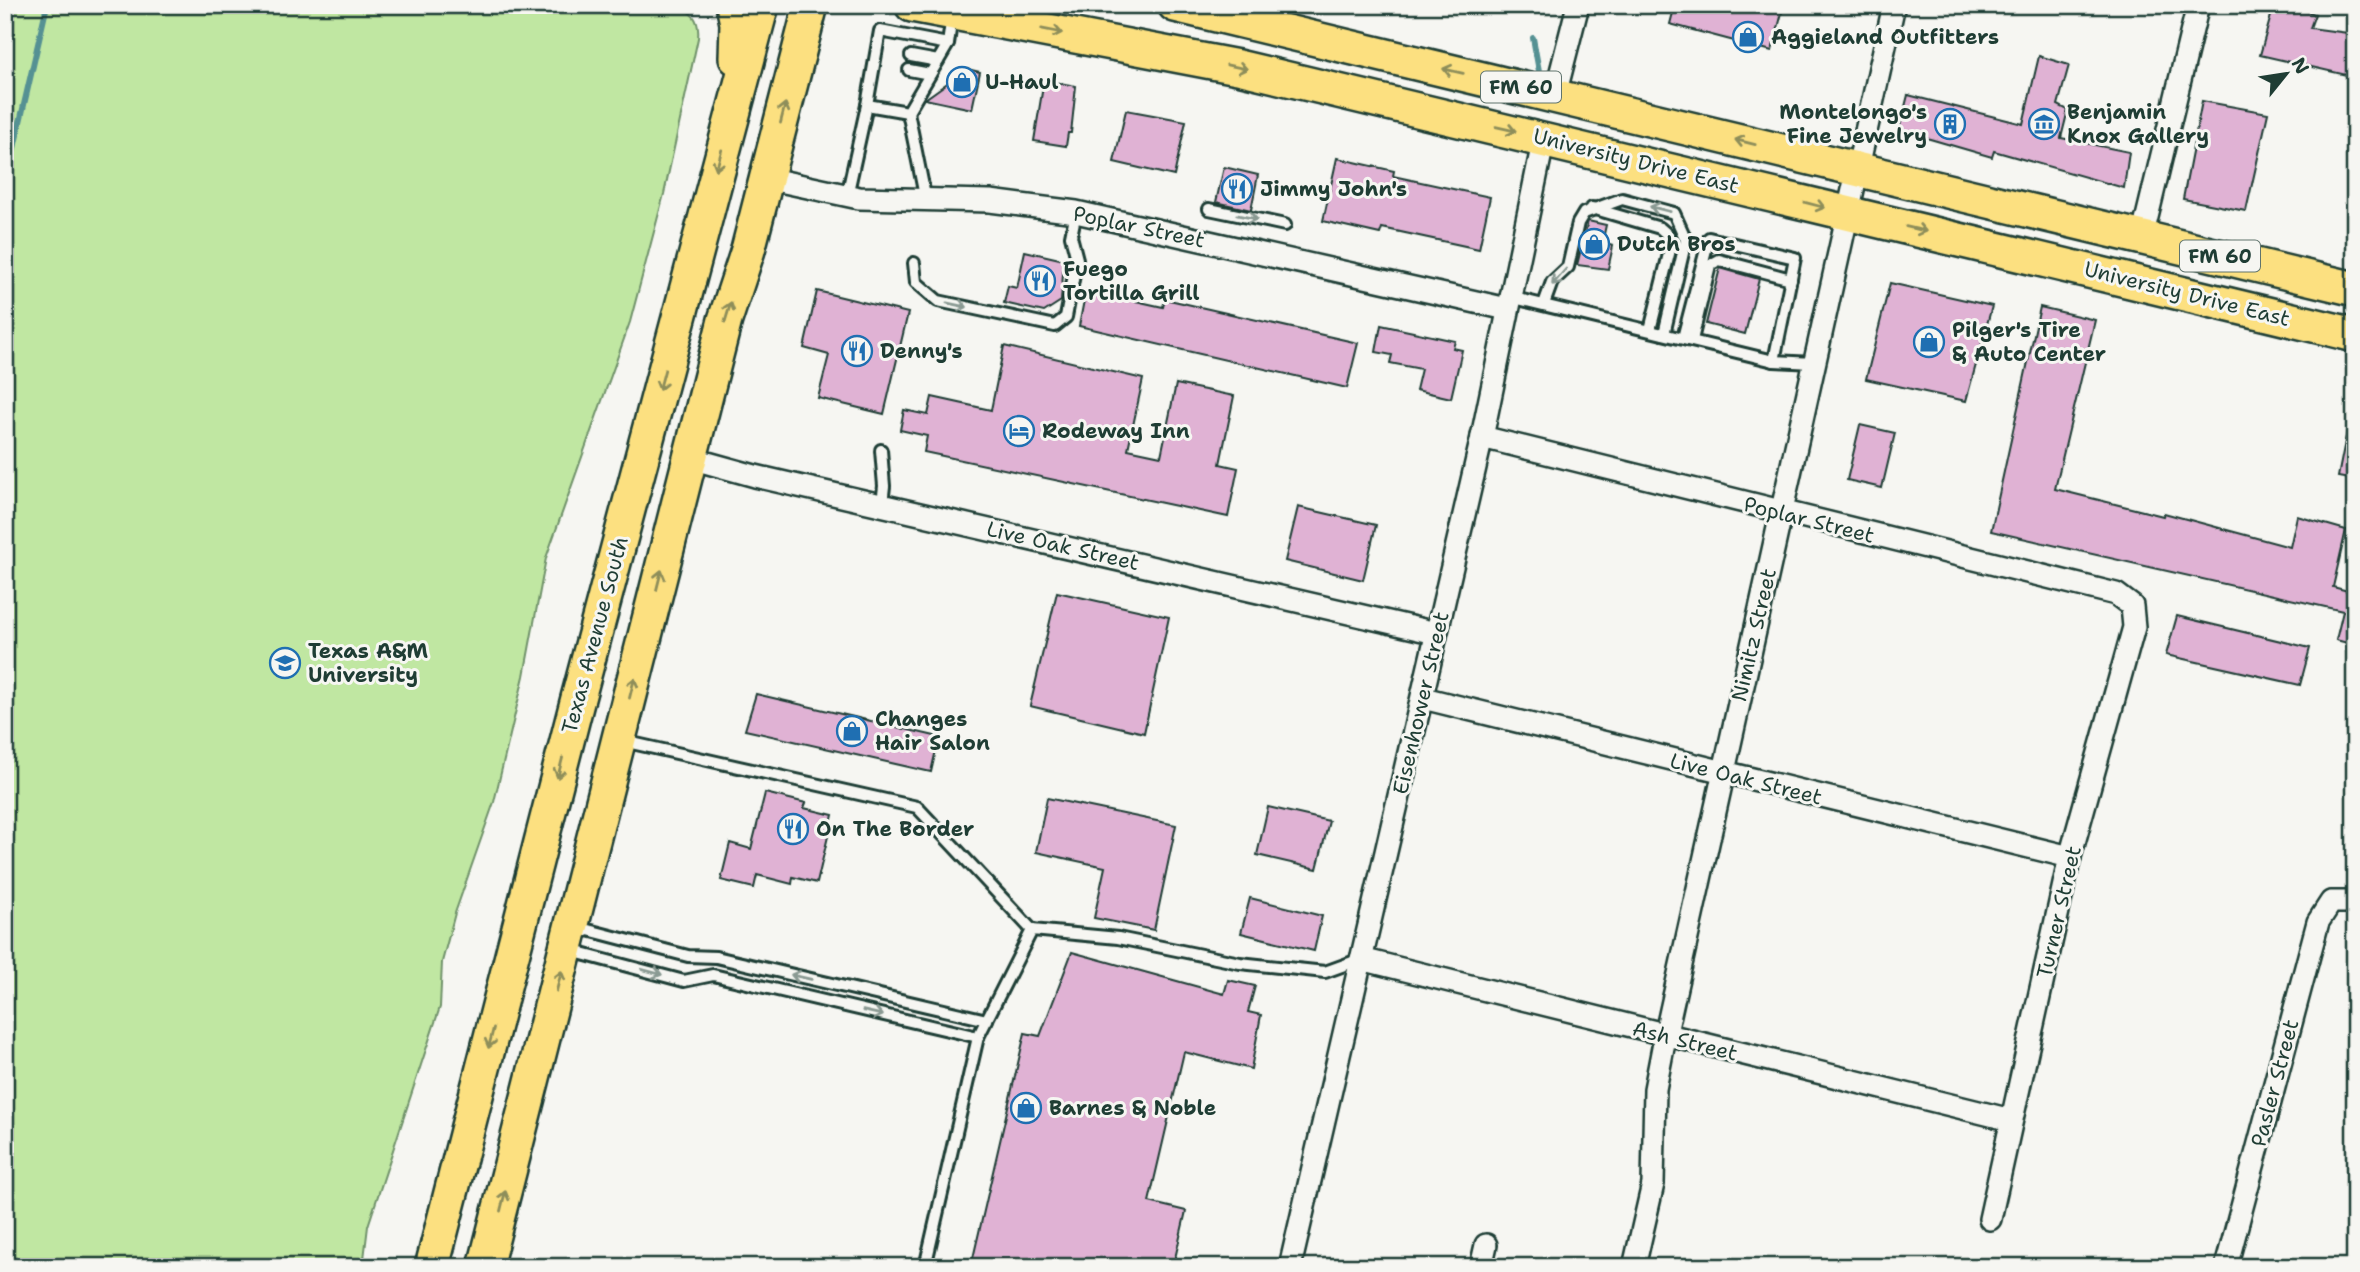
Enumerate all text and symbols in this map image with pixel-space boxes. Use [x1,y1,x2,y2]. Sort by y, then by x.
shop icon: Aggieland Outfitters [1731,20,1765,54]
place label: Aggieland Outfitters [1771,23,1999,51]
one-way arrow [1040,25,1063,38]
north arrow [2252,38,2322,108]
text: N [2286,53,2315,79]
one-way arrow [1225,60,1248,74]
one-way arrow [1442,64,1464,77]
shop icon: U-Haul [945,65,979,99]
place label: U-Haul [985,68,1059,96]
road number: FM 60 [1481,72,1561,102]
place label: Montelongo's Fine Jewelry [1779,98,1927,150]
place label: Benjamin Knox Gallery [2067,98,2209,150]
one-way arrow [777,102,790,125]
building icon: Montelongo's Fine Jewelry [1933,107,1967,141]
museum icon: Benjamin Knox Gallery [2027,107,2061,141]
street label: University Drive East [1530,122,1742,200]
one-way arrow [1494,123,1517,137]
one-way arrow [1734,135,1757,148]
one-way arrow [712,148,725,171]
restaurant icon: Jimmy John's [1220,172,1254,206]
place label: Jimmy John's [1260,175,1407,203]
street label: Poplar Street [1071,199,1207,255]
one-way arrow [1803,199,1826,212]
one-way arrow [1649,202,1672,215]
one-way arrow [1235,211,1258,225]
one-way arrow [1904,223,1927,236]
shop icon: Dutch Bros [1577,227,1611,261]
place label: Dutch Bros [1617,230,1736,258]
road number: FM 60 [2180,240,2260,272]
place label: Fuego Tortilla Grill [1063,255,1199,307]
street label: University Drive East [2081,255,2293,333]
restaurant icon: Fuego Tortilla Grill [1023,264,1057,298]
one-way arrow [1551,268,1567,286]
one-way arrow [945,299,968,313]
one-way arrow [722,301,735,323]
place label: Pilger's Tire & Auto Center [1952,316,2106,368]
shop icon: Pilger's Tire & Auto Center [1912,325,1946,359]
restaurant icon: Denny's [840,334,874,368]
place label: Denny's [880,337,963,365]
one-way arrow [654,369,667,391]
hotel icon: Rodeway Inn [1002,414,1036,448]
place label: Rodeway Inn [1042,417,1190,445]
street label: Poplar Street [1741,490,1877,550]
street label: Live Oak Street [984,515,1142,577]
street label: Texas Avenue South [555,533,635,737]
street label: Nimitz Street [1725,566,1783,704]
one-way arrow [653,569,666,592]
street label: Eisenhower Street [1386,609,1456,797]
place label: Texas A&M University [308,637,429,689]
school or university icon: Texas A&M University [268,646,302,680]
one-way arrow [626,677,639,700]
place label: Changes Hair Salon [875,705,990,757]
shop icon: Changes Hair Salon [835,714,869,748]
street label: Live Oak Street [1667,747,1825,811]
one-way arrow [553,756,566,779]
restaurant icon: On The Border [776,812,810,846]
place label: On The Border [816,815,974,843]
street label: Turner Street [2030,843,2088,981]
one-way arrow [640,967,662,980]
one-way arrow [553,970,566,992]
one-way arrow [790,970,813,983]
one-way arrow [861,1007,884,1020]
street label: Ash Street [1630,1014,1740,1068]
street label: Pasler Street [2245,1016,2305,1150]
one-way arrow [484,1026,497,1049]
shop icon: Barnes & Noble [1009,1091,1043,1125]
place label: Barnes & Noble [1049,1094,1216,1122]
one-way arrow [497,1190,510,1213]

